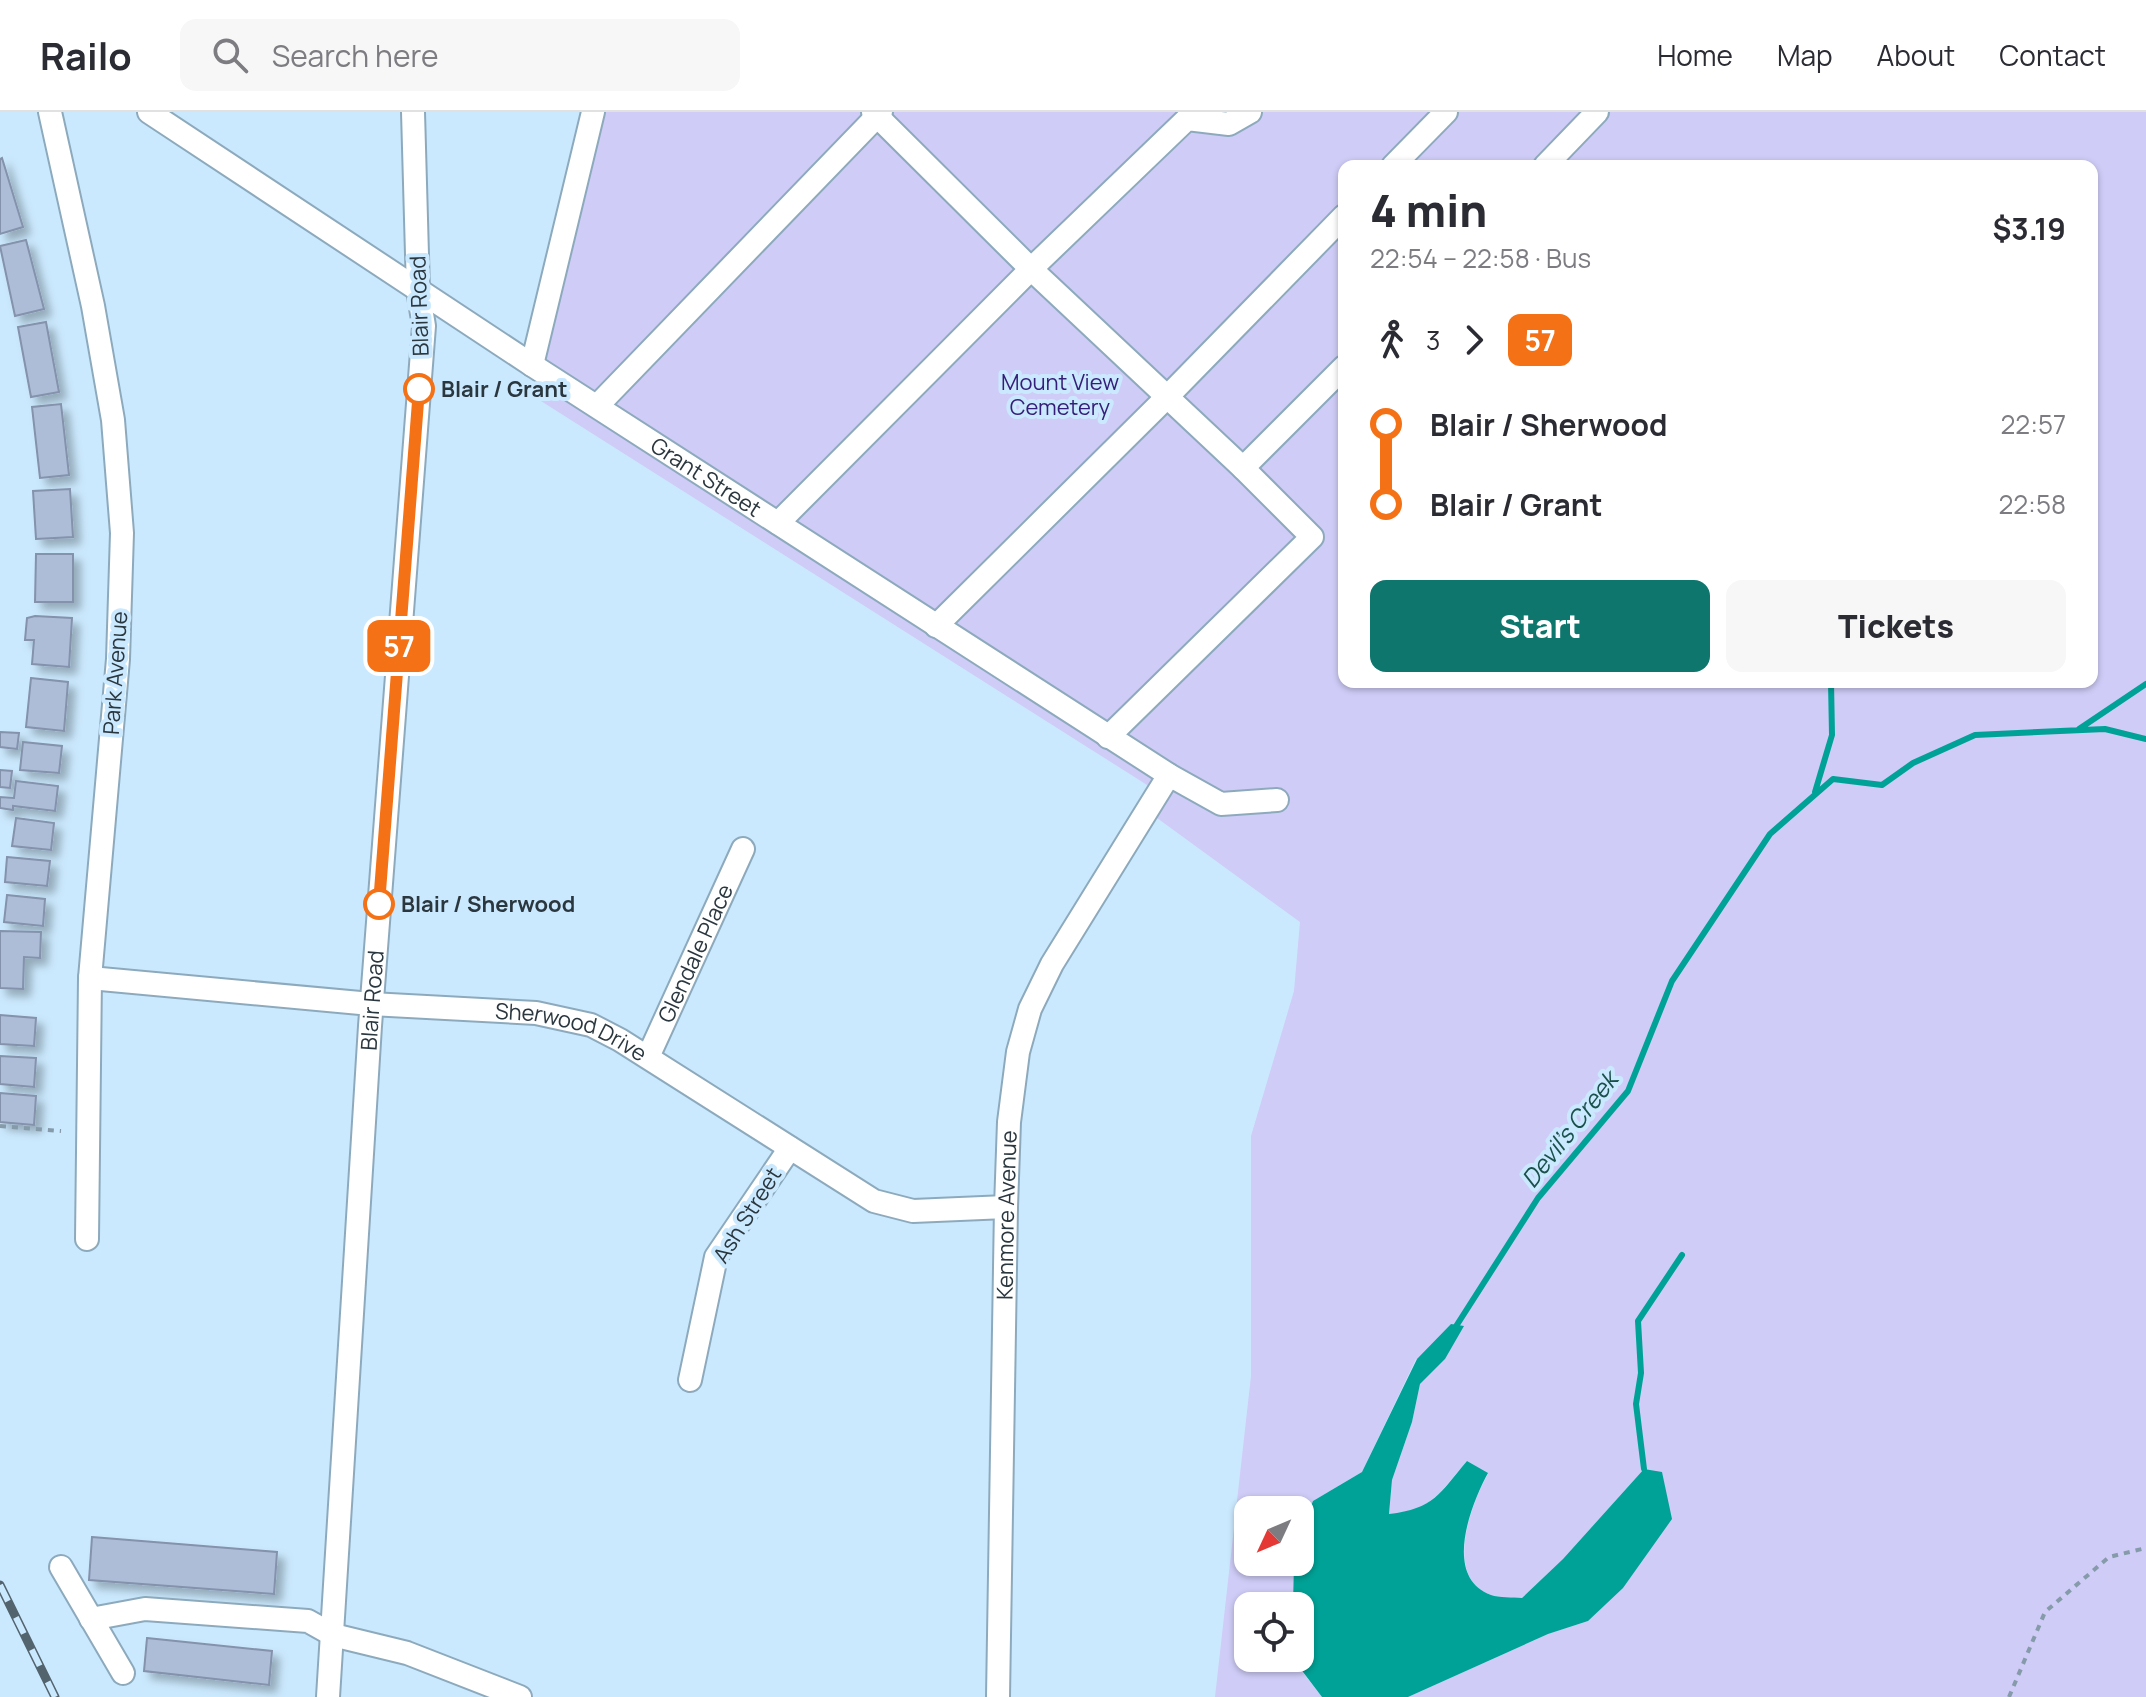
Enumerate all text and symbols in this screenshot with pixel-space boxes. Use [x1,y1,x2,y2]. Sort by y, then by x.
search box [180,19,740,91]
text: Railo [40,29,132,81]
icon: search [208,33,252,77]
text: Search here [272,35,439,76]
text: Home [1657,36,1733,74]
text: Map [1777,36,1833,74]
text: About [1877,36,1955,74]
text: Contact [1999,36,2106,74]
text: 4 min [1370,180,1487,240]
text: $3.19 [1992,208,2066,249]
text: 22:54 – 22:58 · Bus [1370,240,1591,276]
street label: Blair Road [402,255,436,357]
icon: walk [1370,318,1414,362]
icon: forward [1452,318,1496,362]
text: 57 [1524,321,1556,359]
text: 3 [1426,322,1440,358]
park label: Mount View Cemetery [1001,367,1119,422]
marker: Blair / Grant [404,374,434,404]
place label: Blair / Grant [441,374,568,404]
text: Blair / Sherwood [1430,404,1668,445]
text: 22:57 [2001,406,2066,442]
street label: Grant Street [645,430,767,524]
text: Blair / Grant [1430,484,1603,525]
text: 22:58 [1998,486,2066,522]
button: Start [1370,580,1710,672]
button: Tickets [1726,580,2066,672]
street label: Park Avenue [96,610,134,736]
line badge: 57 [363,620,435,672]
text: 57 [383,627,415,665]
street label: Glendale Place [651,879,740,1027]
marker: Blair / Sherwood [364,889,394,919]
place label: Blair / Sherwood [401,889,575,919]
street label: Blair Road [353,949,391,1051]
street label: Sherwood Drive [494,996,653,1068]
water label: Devil's Creek [1513,1062,1626,1194]
street label: Kenmore Avenue [989,1130,1024,1300]
street label: Ash Street [706,1161,788,1269]
north arrow [1234,1496,1314,1576]
map controls [1234,1496,1314,1672]
button: locate [1234,1592,1314,1672]

